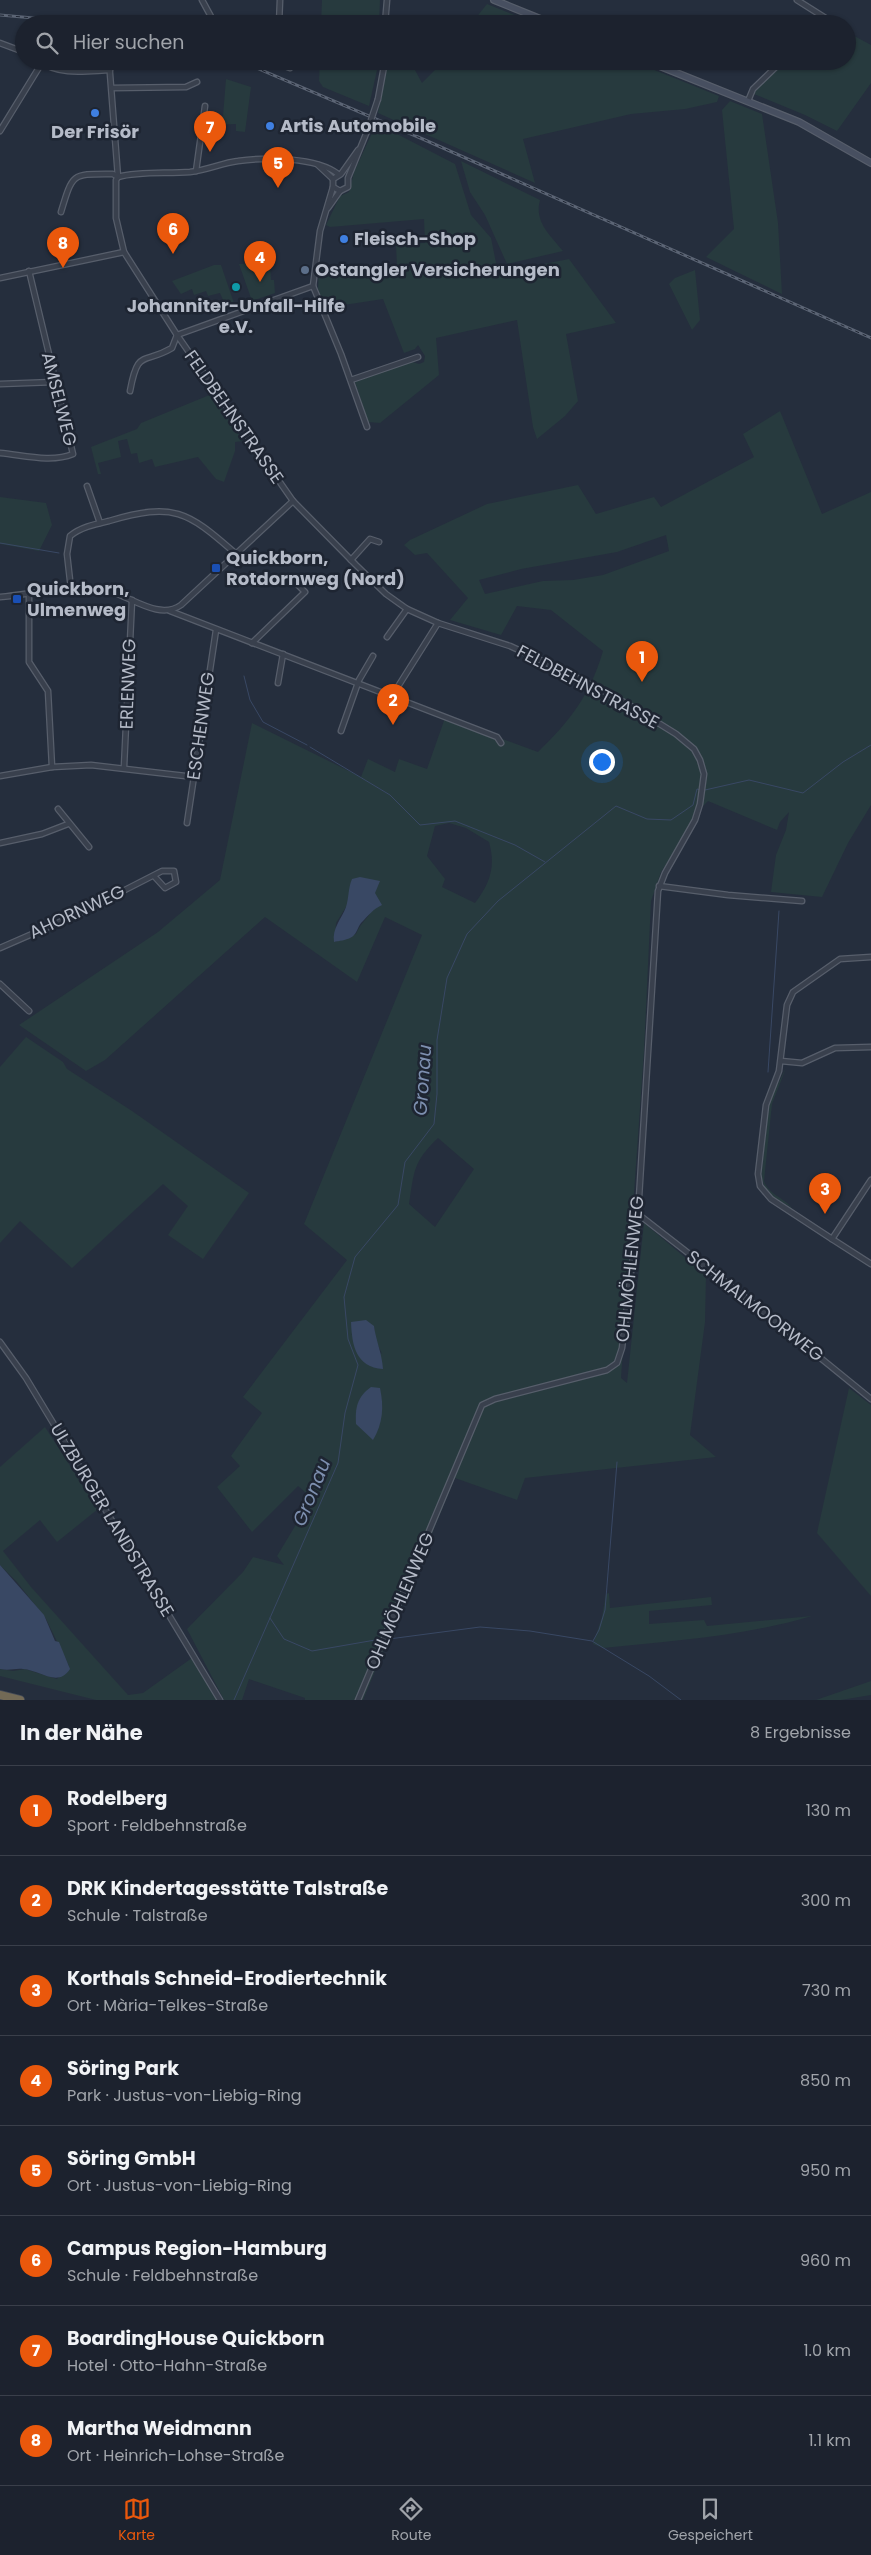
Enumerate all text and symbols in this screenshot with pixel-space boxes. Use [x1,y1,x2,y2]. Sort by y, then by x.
search box [15,15,856,70]
icon: search [33,29,61,57]
text: Hier suchen [73,29,184,56]
marker: Der Frisör [89,107,101,119]
pin: 7 [194,111,226,152]
place label: Artis Automobile [280,113,436,138]
place label: Der Frisör [51,119,139,144]
marker: Artis Automobile [264,120,276,132]
pin: 5 [262,147,294,188]
pin: 6 [157,213,189,254]
place label: Fleisch-Shop [354,226,476,251]
pin: 8 [47,227,79,268]
marker: Fleisch-Shop [338,233,350,245]
pin: 4 [244,241,276,282]
place label: Ostangler Versicherungen [315,257,560,282]
marker: Ostangler Versicherungen [299,264,311,276]
marker: Johanniter-Unfall-Hilfe e.V. [230,281,242,293]
place label: Johanniter-Unfall-Hilfe e.V. [127,293,345,339]
street label: FELDBEHNSTRASSE [179,345,290,489]
street label: AMSELWEG [36,349,83,448]
place label: Quickborn, Rotdornweg (Nord) [226,545,405,591]
marker: Quickborn, Rotdornweg (Nord) [210,562,222,574]
place label: Quickborn, Ulmenweg [27,576,129,622]
marker: Quickborn, Ulmenweg [11,593,23,605]
street label: ERLENWEG [113,638,142,730]
street label: FELDBEHNSTRASSE [513,638,664,735]
pin: 1 [626,641,658,682]
street label: ESCHENWEG [181,670,220,782]
pin: 2 [377,684,409,725]
your location [589,749,615,775]
street label: AHORNWEG [25,878,129,945]
water label: Gronau [407,1044,438,1116]
pin: 3 [809,1173,841,1214]
street label: OHLMÖHLENWEG [609,1195,650,1343]
street label: SCHMALMOORWEG [681,1244,829,1367]
street label: ULZBURGER LANDSTRASSE [45,1418,180,1621]
water label: Gronau [286,1454,337,1530]
street label: OHLMÖHLENWEG [359,1528,440,1673]
text: In der Nähe [20,1718,143,1747]
text: 8 Ergebnisse [750,1721,851,1744]
text: Rodelberg [67,1785,167,1812]
text: 1 [33,1799,39,1822]
text: 130 m [806,1799,851,1822]
text: Sport · Feldbehnstraße [67,1814,247,1837]
text: DRK Kindertagesstätte Talstraße [67,1875,388,1902]
text: 2 [31,1889,41,1912]
text: 300 m [801,1889,851,1912]
text: Schule · Talstraße [67,1904,208,1927]
text: Korthals Schneid-Erodiertechnik [67,1965,387,1992]
text: 3 [31,1979,41,2002]
text: 730 m [802,1979,851,2002]
text: Ort · Mària-Telkes-Straße [67,1994,268,2017]
text: Söring Park [67,2055,179,2082]
text: 4 [31,2069,41,2092]
text: 850 m [800,2069,851,2092]
text: Park · Justus-von-Liebig-Ring [67,2084,302,2107]
text: Söring GmbH [67,2145,196,2172]
text: 5 [31,2159,41,2182]
text: 950 m [800,2159,851,2182]
text: Ort · Justus-von-Liebig-Ring [67,2174,292,2197]
text: Campus Region-Hamburg [67,2235,327,2262]
text: 6 [31,2249,41,2272]
text: 960 m [800,2249,851,2272]
text: Schule · Feldbehnstraße [67,2264,258,2287]
text: BoardingHouse Quickborn [67,2325,325,2352]
text: 7 [32,2339,40,2362]
text: 1.0 km [803,2339,851,2362]
text: Hotel · Otto-Hahn-Straße [67,2354,267,2377]
text: Martha Weidmann [67,2415,252,2442]
text: 8 [31,2429,41,2452]
text: 1.1 km [808,2429,851,2452]
text: Ort · Heinrich-Lohse-Straße [67,2444,284,2467]
tab: Karte [118,2495,155,2546]
tab: Route [391,2495,432,2546]
tab: Gespeichert [668,2495,753,2546]

